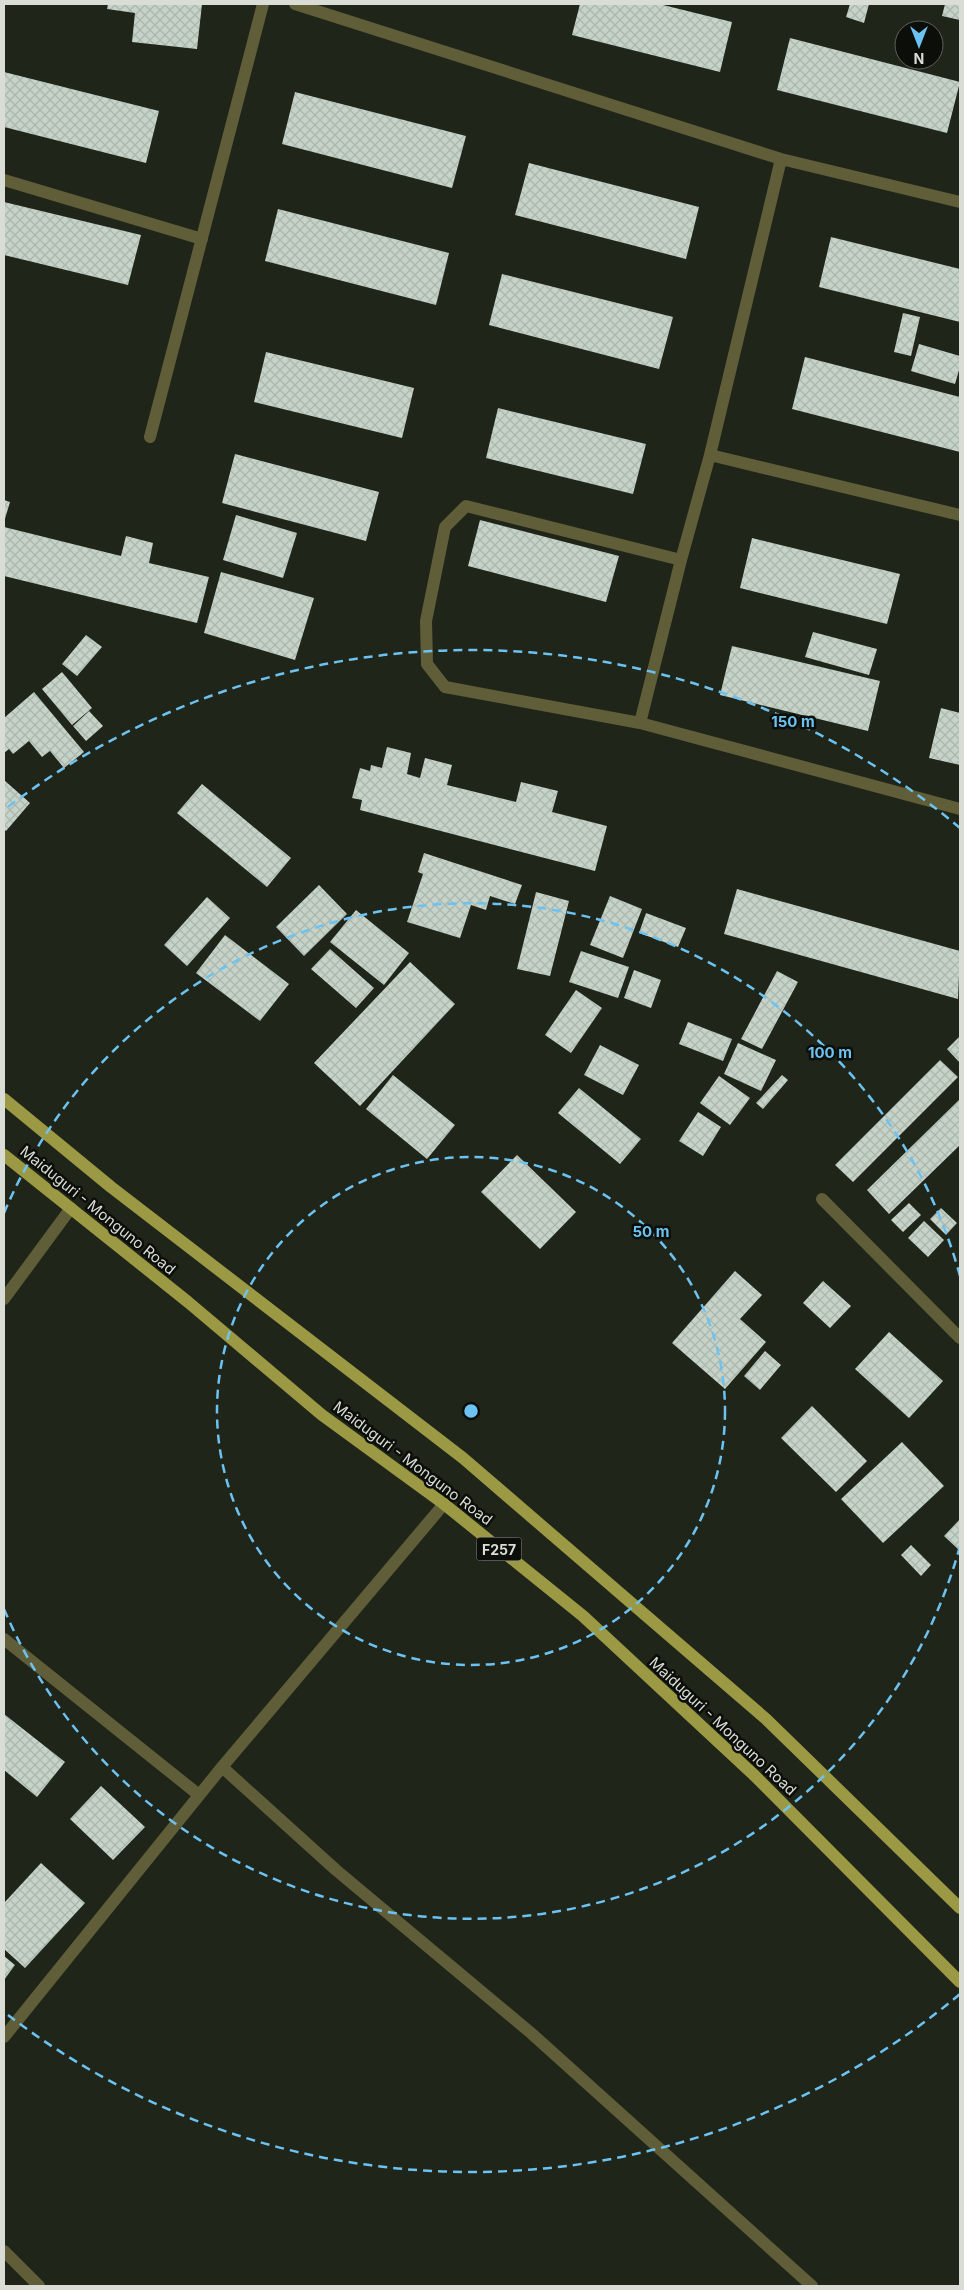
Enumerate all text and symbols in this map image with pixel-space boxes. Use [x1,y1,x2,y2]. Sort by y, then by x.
north arrow [894,20,944,70]
text: N [914,50,924,67]
text: 150 m [771,712,815,731]
text: 100 m [808,1043,852,1062]
street label: Maiduguri - Monguno Road [17,1141,179,1279]
text: 50 m [633,1222,669,1241]
street label: Maiduguri - Monguno Road [330,1397,496,1529]
centre of rings [462,1402,480,1420]
road number: F257 [476,1538,522,1560]
street label: Maiduguri - Monguno Road [645,1653,801,1799]

